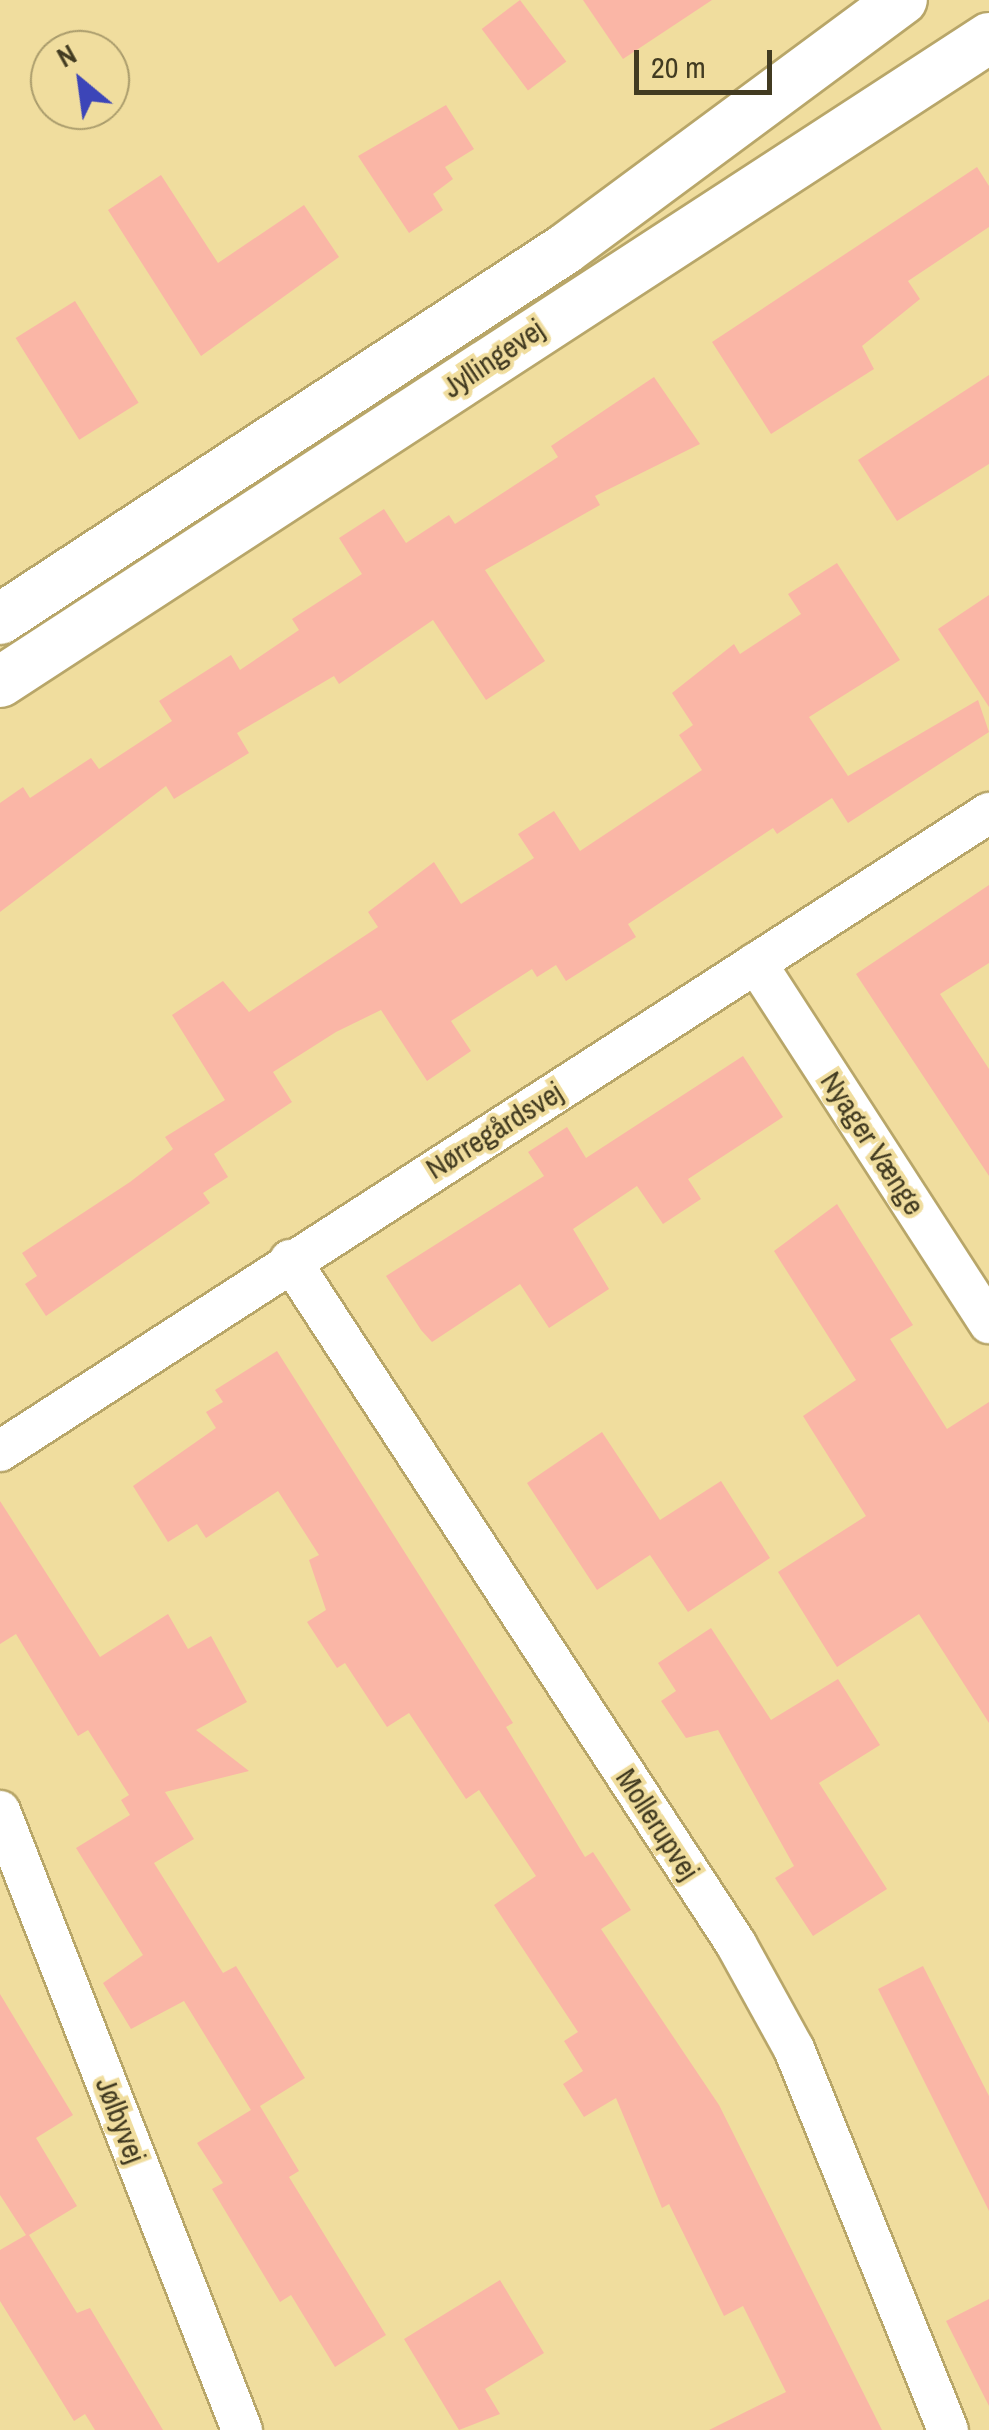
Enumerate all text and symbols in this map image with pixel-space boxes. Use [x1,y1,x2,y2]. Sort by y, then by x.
north arrow [30,30,130,130]
scale bar [639,30,776,92]
text: N [50,35,83,76]
text: 20 m [651,47,706,87]
street label: Jyllingevej [435,311,551,405]
street label: Nyager Vænge [813,1065,933,1221]
street label: Nørregårdsvej [419,1074,569,1186]
street label: Mollerupvej [609,1761,707,1887]
street label: Jølbyvej [88,2072,154,2168]

